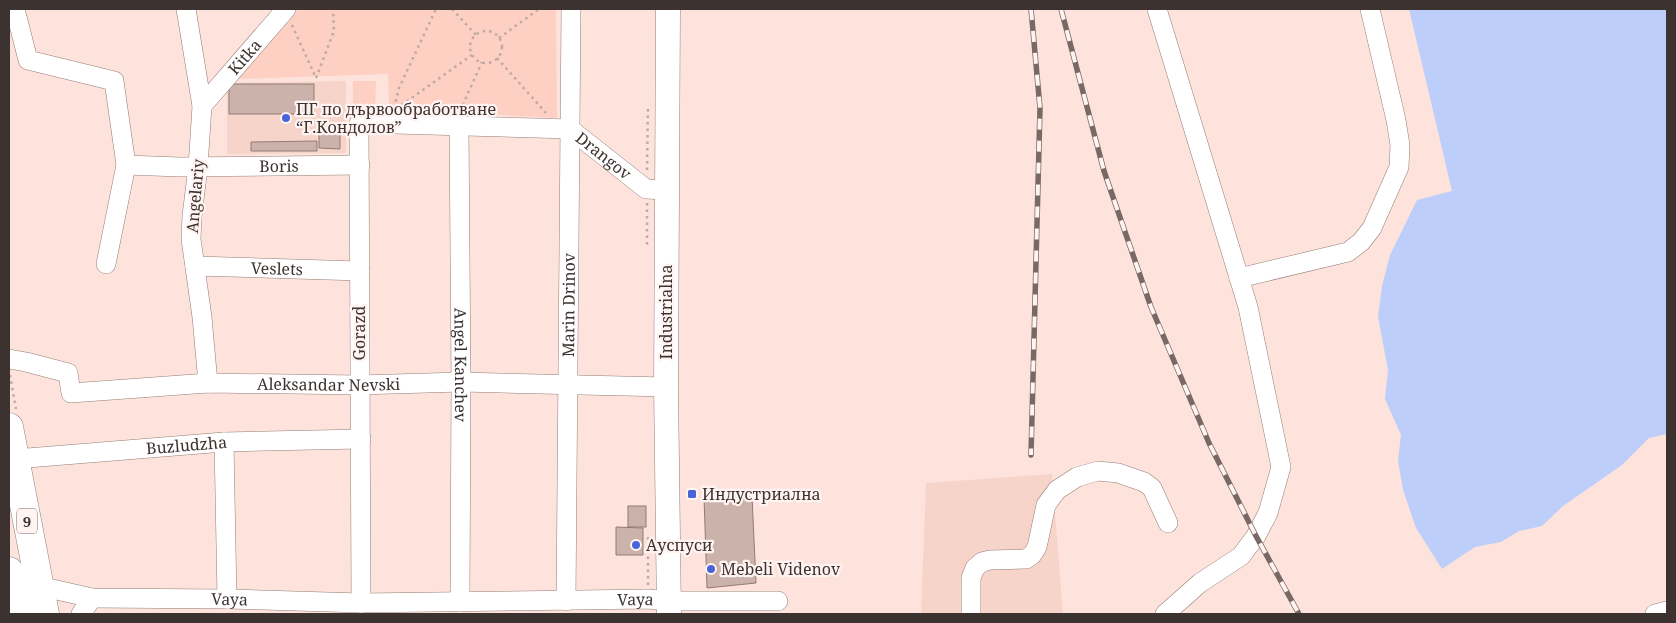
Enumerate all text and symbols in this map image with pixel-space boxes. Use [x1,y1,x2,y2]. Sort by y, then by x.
street label: Kitka [223,34,266,79]
place label: ПГ по дървообработване “Г.Кондолов” [296,98,496,138]
marker: ПГ по дървообработване “Г.Кондолов” [280,112,292,124]
street label: Drangov [571,127,637,185]
street label: Boris [259,155,299,177]
street label: Angelariy [181,157,209,234]
street label: Marin Drinov [557,252,580,357]
street label: Veslets [251,257,303,280]
street label: Industrialna [655,265,677,359]
street label: Gorazd [348,305,370,360]
street label: Angel Kanchev [449,308,472,423]
street label: Aleksandar Nevski [257,373,401,396]
street label: Buzludzha [145,431,228,459]
place label: Индустриална [702,483,821,505]
marker: Индустриална [686,488,698,500]
road number: 9 [17,508,37,534]
place label: Ауспуси [646,534,713,556]
marker: Ауспуси [630,539,642,551]
place label: Mebeli Videnov [721,558,841,580]
marker: Mebeli Videnov [705,563,717,575]
street label: Vaya [211,588,248,611]
street label: Vaya [617,588,655,611]

